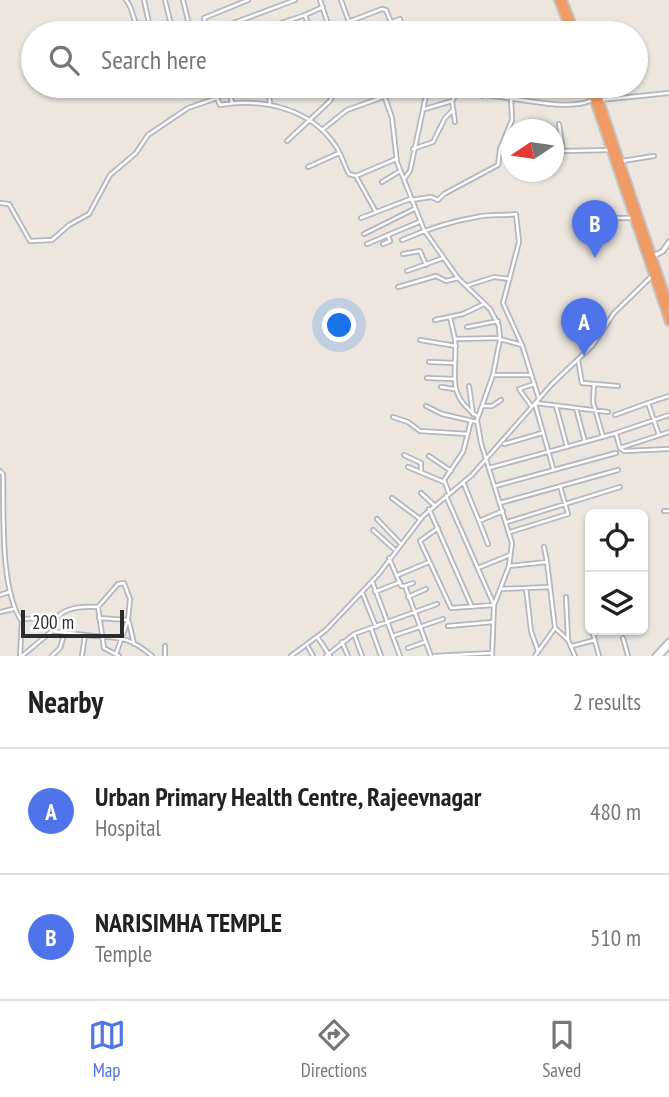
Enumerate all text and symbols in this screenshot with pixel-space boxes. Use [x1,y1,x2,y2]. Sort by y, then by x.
search box [21,21,648,98]
icon: search [45,41,83,79]
text: Search here [101,43,207,76]
north arrow [501,119,564,182]
pin: B [572,200,618,258]
pin: A [561,298,607,356]
your location [322,308,356,342]
map controls [585,509,648,635]
button: locate [585,509,648,572]
button: layers [585,572,648,635]
scale bar [21,607,124,639]
text: 200 m [32,610,74,634]
text: Nearby [28,682,103,721]
text: 2 results [573,687,641,716]
text: Urban Primary Health Centre, Rajeevnagar [95,780,481,813]
text: A [45,797,57,826]
text: 480 m [590,797,641,826]
text: Hospital [95,813,161,842]
text: NARISIMHA TEMPLE [95,906,282,939]
text: B [45,923,57,952]
text: 510 m [590,923,641,952]
text: Temple [95,939,152,968]
tab: Map [88,1016,126,1082]
tab: Directions [301,1016,367,1082]
tab: Saved [542,1016,581,1082]

